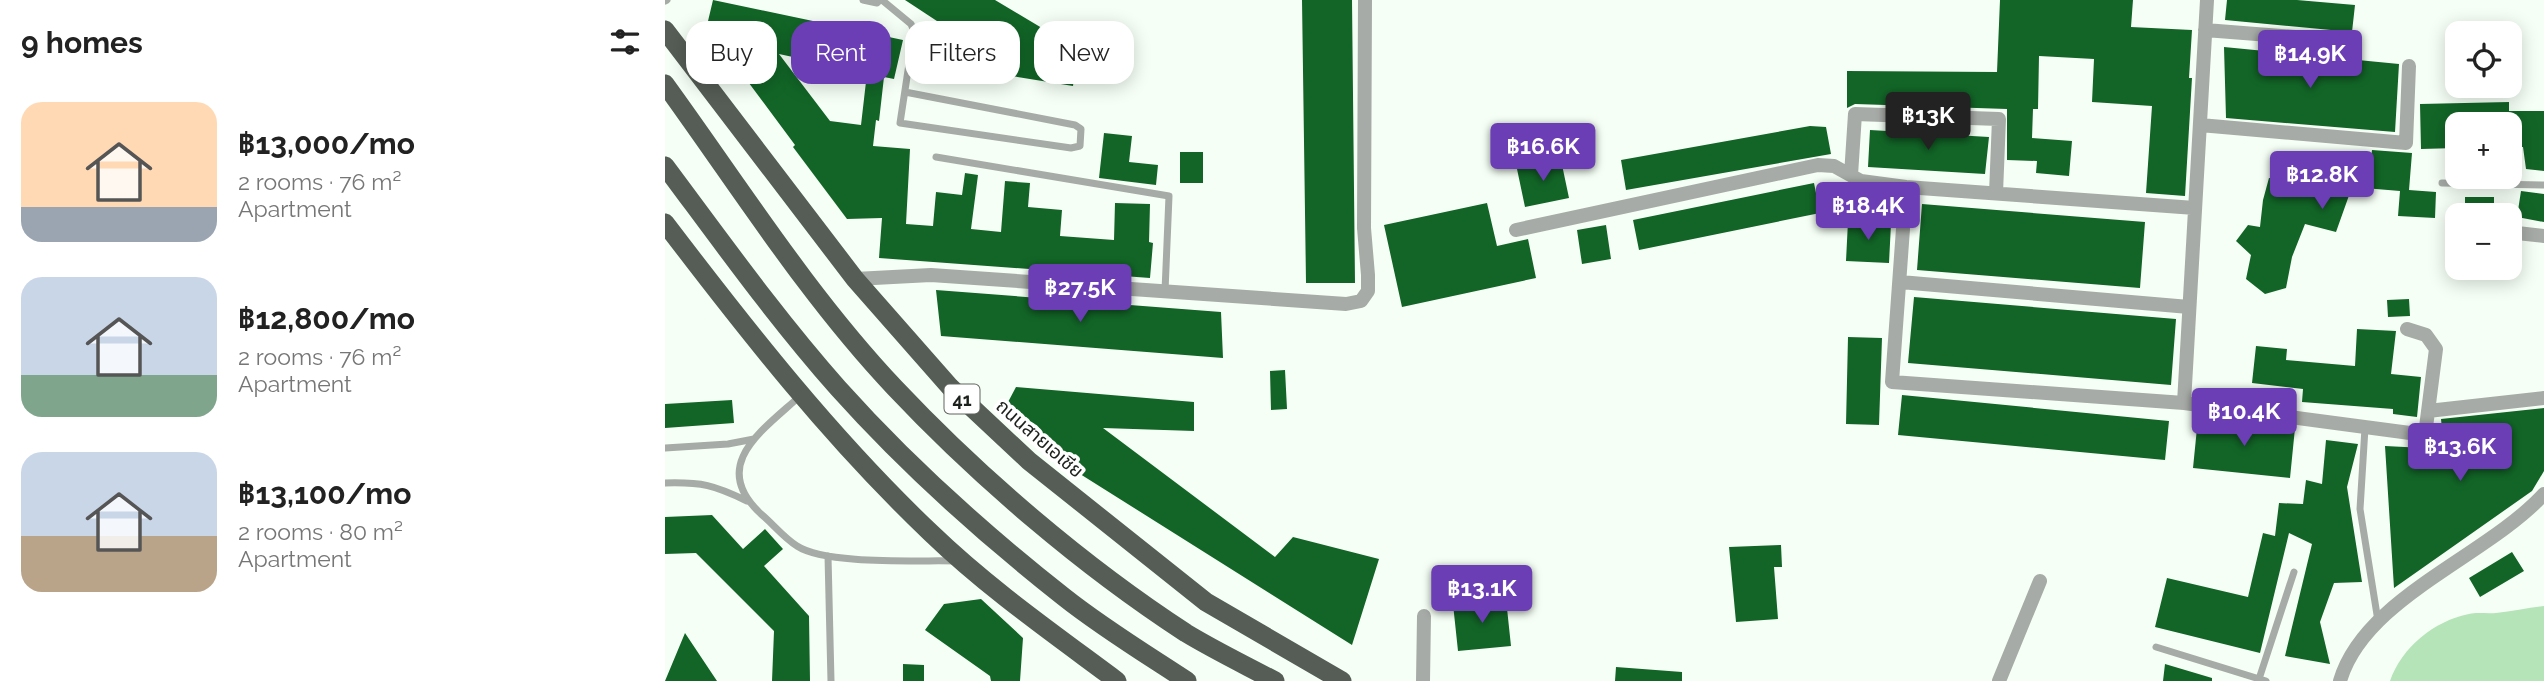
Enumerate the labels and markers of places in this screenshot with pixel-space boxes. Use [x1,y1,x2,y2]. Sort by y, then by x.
pin: ฿14.9K [2253,31,2367,90]
pin: ฿13K [1887,92,1969,152]
pin: ฿16.6K [1486,124,1600,183]
pin: ฿12.8K [2265,152,2379,211]
pin: ฿18.4K [1811,182,1925,242]
pin: ฿27.5K [1023,264,1137,324]
pin: ฿10.4K [2187,388,2301,448]
pin: ฿13.6K [2403,424,2517,483]
pin: ฿13.1K [1425,566,1539,625]

